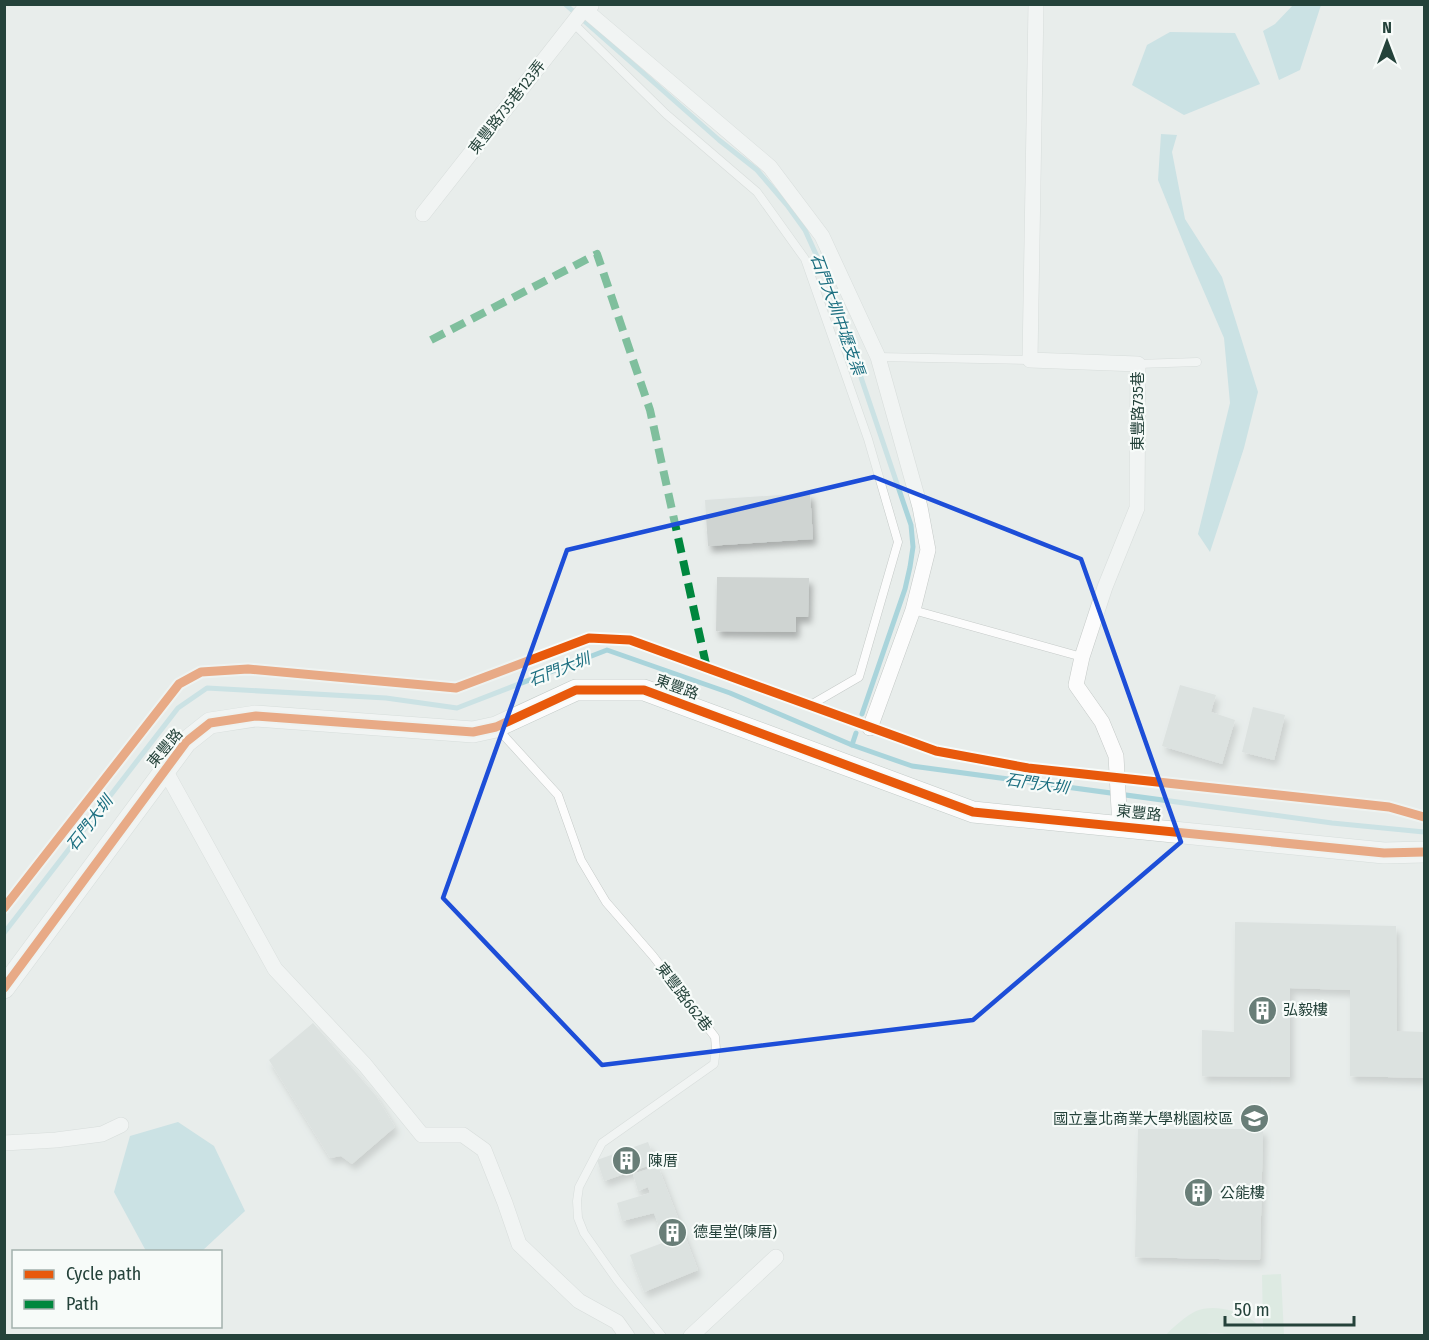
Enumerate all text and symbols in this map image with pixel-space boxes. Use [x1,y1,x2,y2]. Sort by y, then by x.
north arrow [1357,12,1417,72]
text: N [1382,18,1392,37]
street label: 東豐路735巷123弄 [465,57,549,157]
water label: 石門大圳中壢支渠 [807,251,869,379]
street label: 東豐路735巷 [1129,371,1147,451]
water label: 石門大圳 [526,648,594,690]
street label: 東豐路 [653,671,701,703]
street label: 東豐路 [144,725,186,771]
water label: 石門大圳 [1004,770,1072,798]
water label: 石門大圳 [62,791,118,854]
street label: 東豐路 [1116,802,1162,824]
street label: 東豐路662巷 [652,959,716,1035]
building icon: 弘毅樓 [1246,994,1278,1026]
place label: 弘毅樓 [1283,1001,1328,1019]
school or university icon: 國立臺北商業大學桃園校區 [1238,1103,1270,1135]
place label: 國立臺北商業大學桃園校區 [1053,1110,1233,1128]
building icon: 陳厝 [611,1145,643,1177]
place label: 陳厝 [648,1152,678,1170]
building icon: 公能樓 [1183,1177,1215,1209]
place label: 公能樓 [1220,1184,1265,1202]
building icon: 德星堂(陳厝) [656,1216,688,1248]
place label: 德星堂(陳厝) [693,1223,777,1241]
legend [12,1250,222,1328]
text: Cycle path [66,1263,141,1285]
scale bar [1225,1289,1354,1327]
text: Path [66,1293,99,1315]
text: 50 m [1234,1299,1270,1321]

